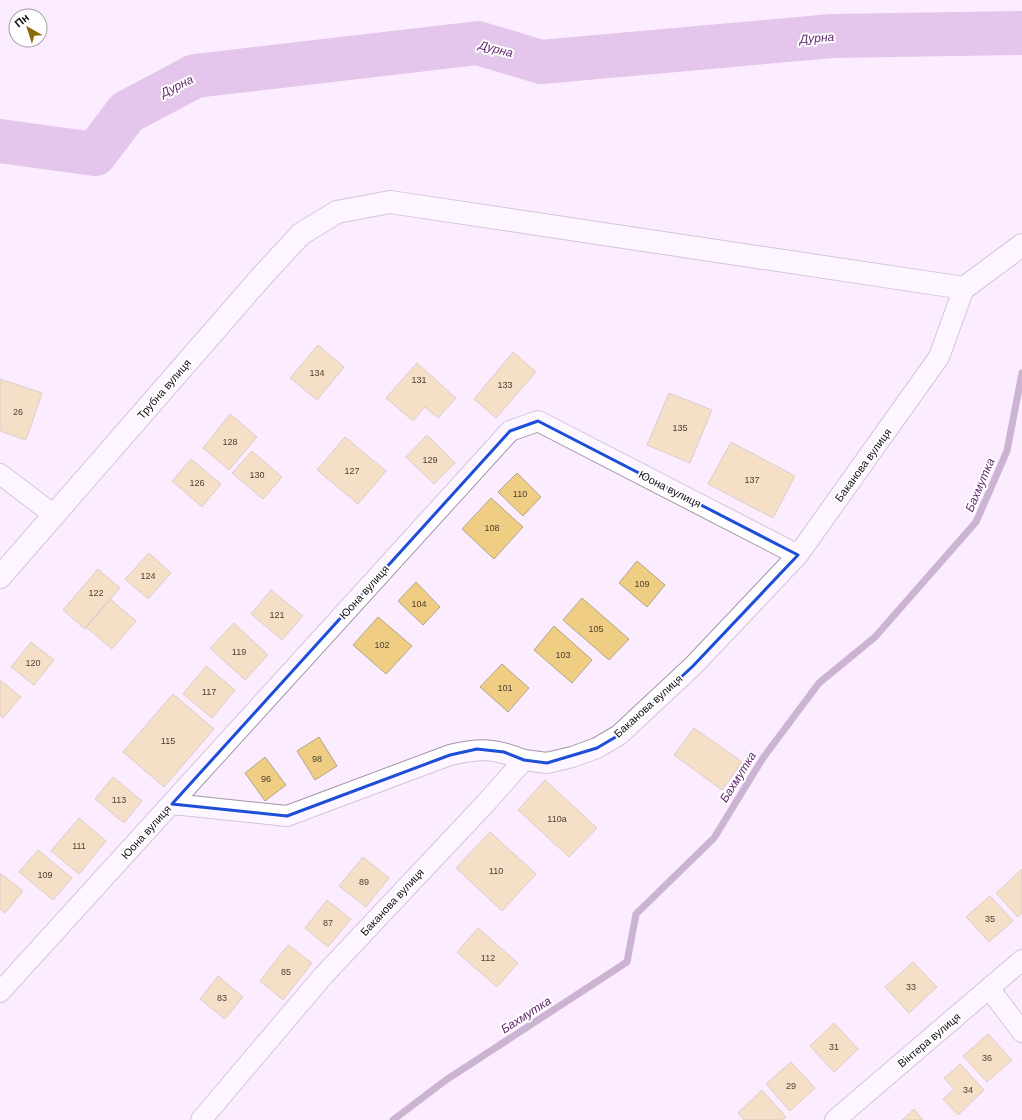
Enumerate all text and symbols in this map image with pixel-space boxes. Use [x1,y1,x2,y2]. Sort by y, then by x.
north arrow [8,8,48,48]
text: Пн [12,11,31,29]
water label: Дурна [797,30,835,46]
water label: Дурна [476,37,515,60]
water label: Дурна [157,72,196,101]
street label: Трубна вулиця [135,357,193,421]
house number: 134 [309,368,325,378]
house number: 131 [411,375,427,385]
house number: 133 [497,380,513,390]
house number: 26 [13,407,23,417]
house number: 135 [672,423,688,433]
street label: Баканова вулиця [832,426,894,504]
house number: 128 [222,437,238,447]
house number: 129 [422,455,438,465]
water label: Бахмутка [962,456,998,514]
house number: 127 [344,466,360,476]
street label: Юона вулиця [637,468,703,510]
house number: 130 [249,470,265,480]
house number: 137 [744,475,760,485]
house number: 126 [189,478,205,488]
house number: 110 [513,489,527,499]
house number: 108 [484,523,500,533]
street label: Юона вулиця [337,563,391,621]
house number: 124 [140,571,156,581]
house number: 109 [634,579,650,589]
house number: 122 [88,588,104,598]
house number: 104 [411,599,427,609]
house number: 121 [269,610,285,620]
house number: 105 [588,624,604,634]
house number: 102 [374,640,390,650]
house number: 119 [232,647,246,657]
house number: 103 [555,650,571,660]
house number: 120 [25,658,41,668]
street label: Баканова вулиця [612,672,684,740]
house number: 101 [497,683,513,693]
house number: 117 [202,687,216,697]
house number: 115 [161,736,175,746]
water label: Бахмутка [717,749,759,805]
house number: 98 [312,754,322,764]
house number: 96 [261,774,271,784]
house number: 113 [112,795,126,805]
street label: Юона вулиця [119,803,173,861]
house number: 110а [547,814,567,824]
house number: 111 [72,841,86,851]
street label: Баканова вулиця [358,866,426,938]
house number: 110 [489,866,503,876]
house number: 109 [37,870,53,880]
house number: 89 [359,877,369,887]
house number: 35 [985,914,995,924]
house number: 87 [323,918,333,928]
house number: 112 [481,953,495,963]
house number: 85 [281,967,291,977]
house number: 33 [906,982,916,992]
house number: 83 [217,993,227,1003]
water label: Бахмутка [498,993,554,1036]
street label: Вінтера вулиця [895,1010,963,1070]
house number: 31 [829,1042,839,1052]
house number: 36 [982,1053,992,1063]
house number: 29 [786,1081,796,1091]
house number: 34 [963,1085,973,1095]

